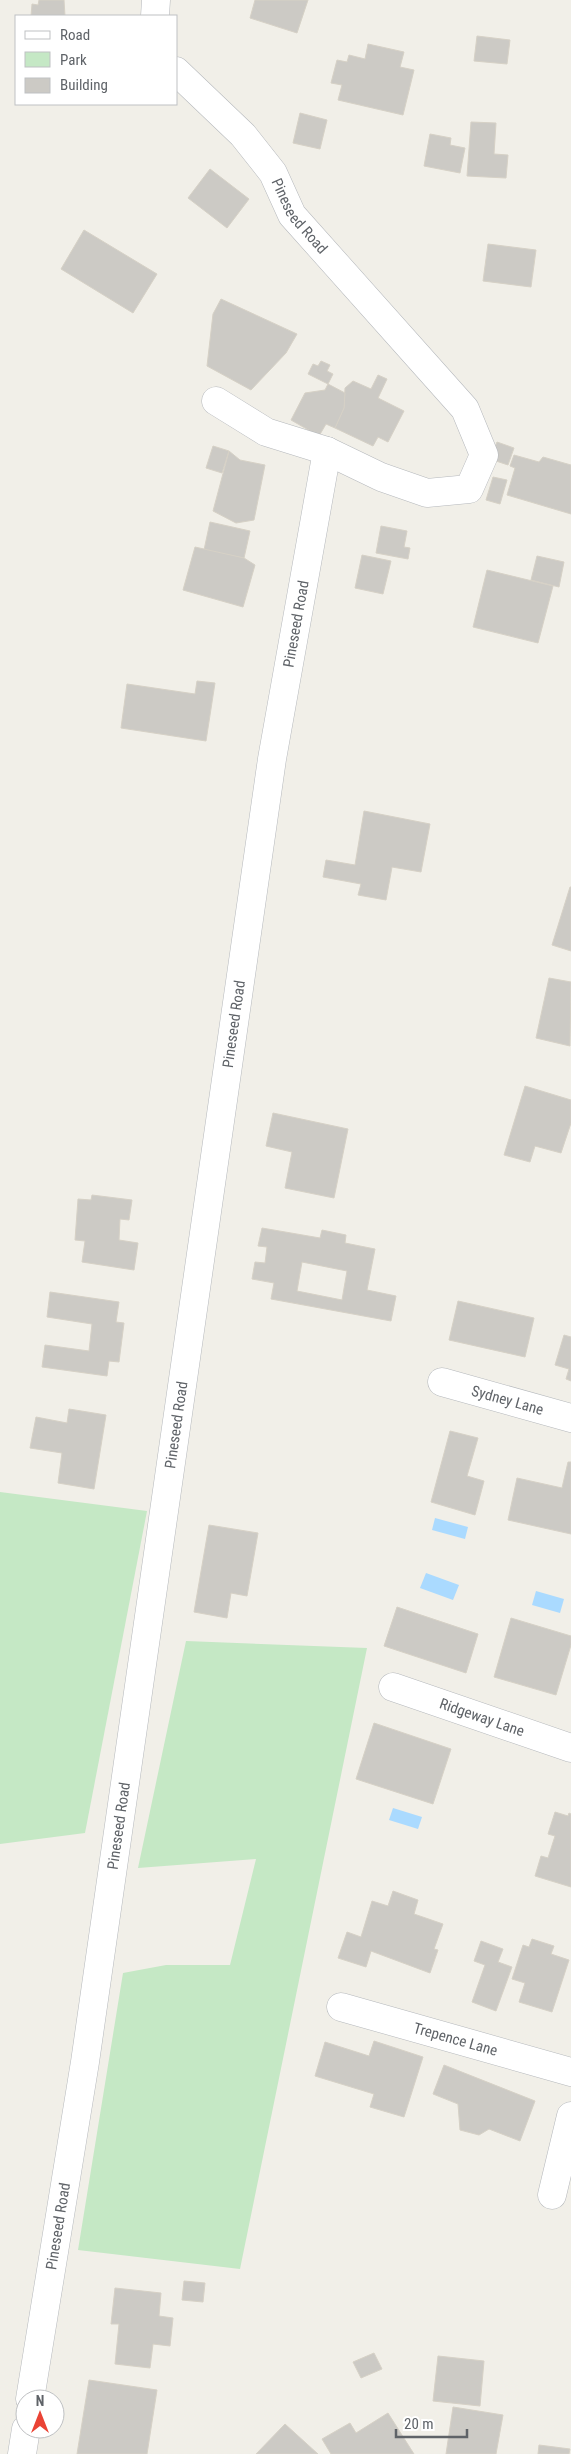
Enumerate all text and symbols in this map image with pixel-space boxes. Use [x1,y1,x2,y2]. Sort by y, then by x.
legend [15,15,178,105]
text: Road [60,26,90,44]
text: Park [60,51,87,69]
text: Building [60,76,108,94]
street label: Pineseed Road [268,176,331,257]
street label: Pineseed Road [280,579,313,669]
street label: Pineseed Road [219,979,249,1069]
street label: Pineseed Road [161,1380,192,1470]
street label: Sydney Lane [469,1382,546,1419]
street label: Ridgeway Lane [437,1695,527,1740]
street label: Pineseed Road [104,1781,134,1871]
street label: Trepence Lane [411,2019,500,2060]
street label: Pineseed Road [42,2181,74,2271]
north arrow [15,2389,65,2439]
text: N [36,2393,44,2409]
scale bar [396,2406,467,2438]
text: 20 m [404,2415,434,2433]

